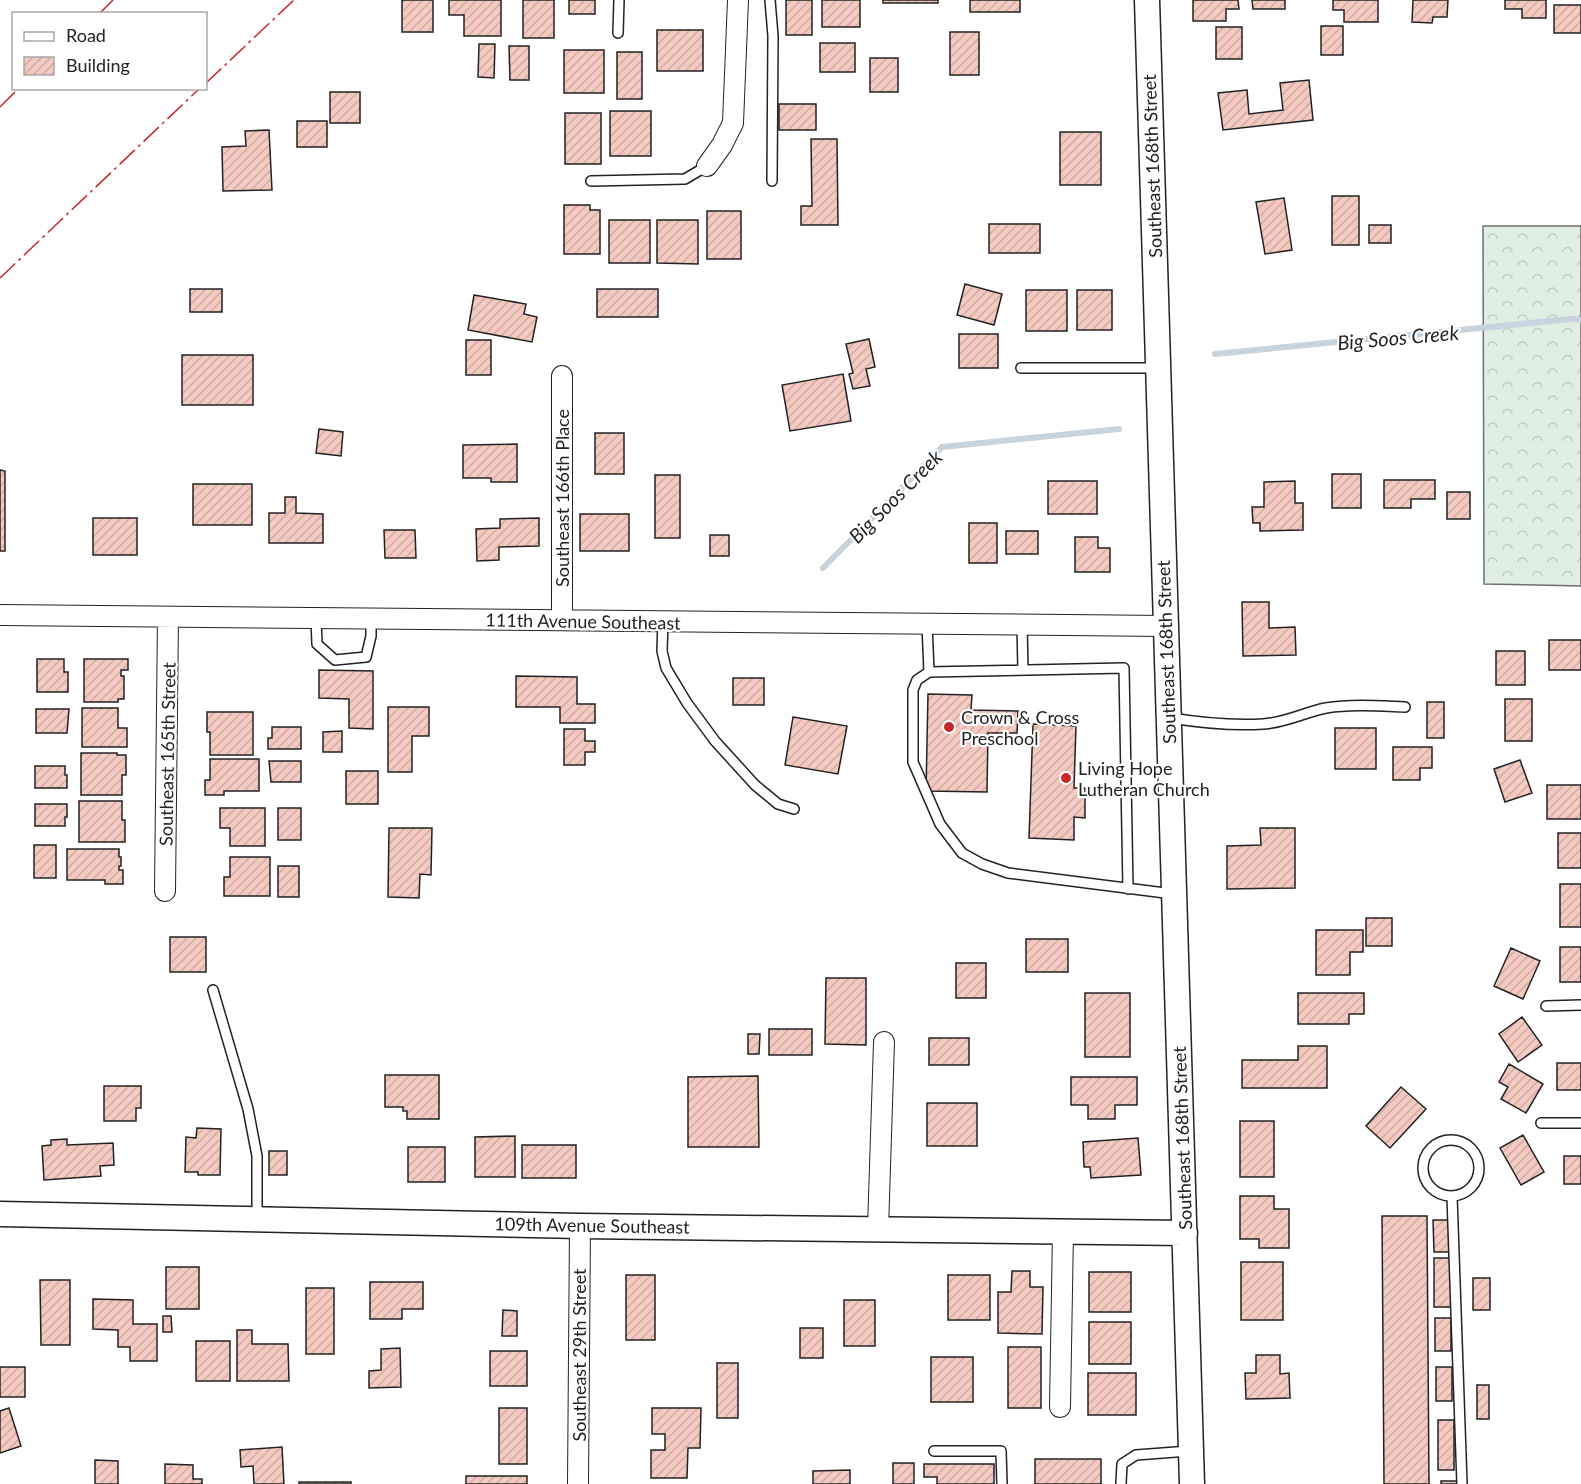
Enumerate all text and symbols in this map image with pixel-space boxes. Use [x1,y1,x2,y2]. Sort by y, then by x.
legend [12,12,207,90]
text: Road [66,24,106,46]
text: Building [66,54,130,76]
street label: Southeast 168th Street [1138,73,1166,258]
water label: Big Soos Creek [1336,320,1460,354]
street label: Southeast 166th Place [551,409,573,587]
water label: Big Soos Creek [843,444,947,548]
street label: Southeast 168th Street [1152,559,1180,744]
street label: 111th Avenue Southeast [485,608,681,634]
street label: Southeast 165th Street [154,661,180,846]
place label: Crown & Cross Preschool [961,706,1080,749]
marker: Crown & Cross Preschool [942,720,956,734]
place label: Living Hope Lutheran Church [1078,757,1210,800]
marker: Living Hope Lutheran Church [1059,771,1073,785]
street label: Southeast 168th Street [1168,1045,1196,1230]
street label: 109th Avenue Southeast [494,1212,690,1238]
street label: Southeast 29th Street [568,1268,590,1442]

